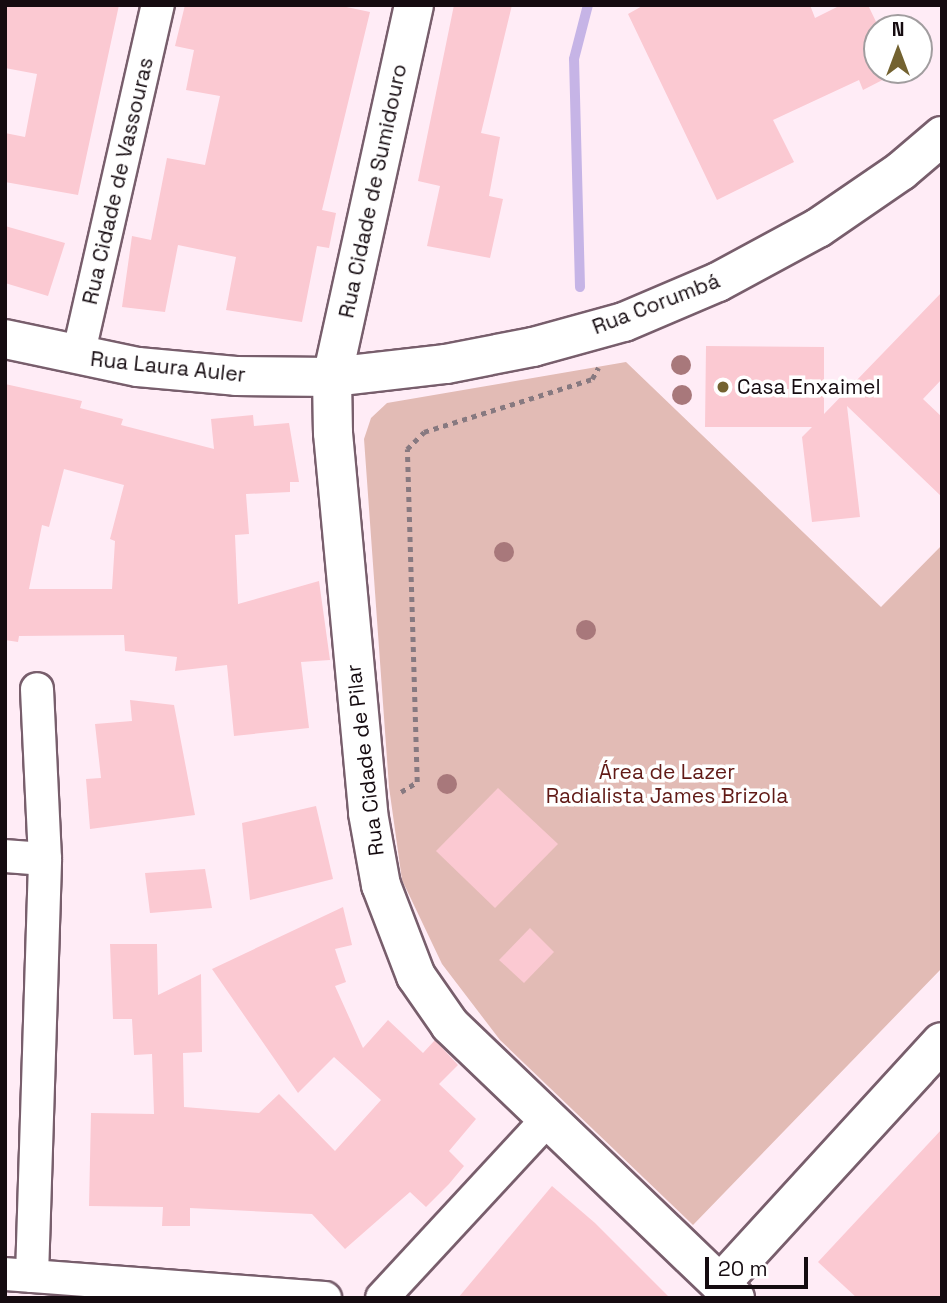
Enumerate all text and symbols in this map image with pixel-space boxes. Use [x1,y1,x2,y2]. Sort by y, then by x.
north arrow [863,14,933,84]
text: N [892,17,904,42]
street label: Rua Cidade de Vassouras [77,55,159,307]
street label: Rua Cidade de Sumidouro [334,62,412,320]
street label: Rua Corumbá [589,268,723,340]
street label: Rua Laura Auler [89,346,247,388]
place label: Casa Enxaimel [737,374,881,400]
marker: Casa Enxaimel [715,379,731,395]
street label: Rua Cidade de Pilar [341,663,389,857]
park label: Área de Lazer Radialista James Brizola [546,759,788,809]
scale bar [709,1244,812,1288]
text: 20 m [718,1255,768,1282]

